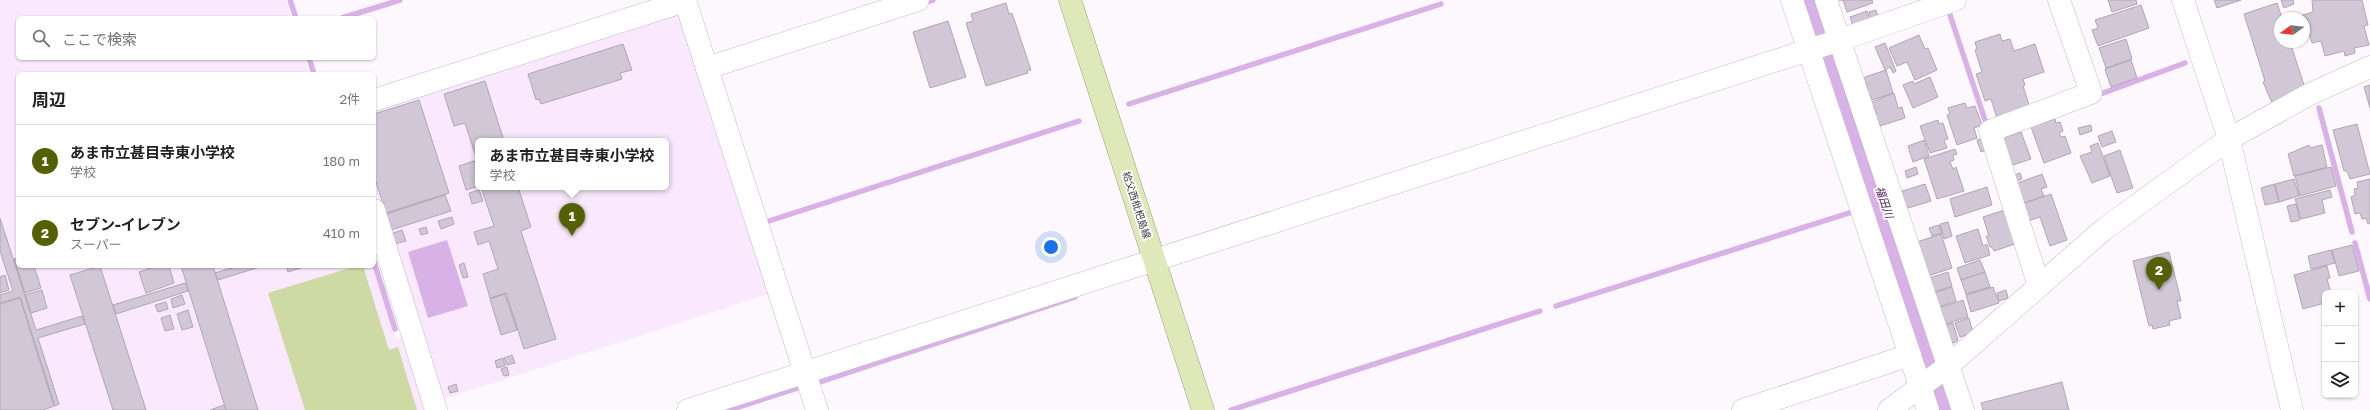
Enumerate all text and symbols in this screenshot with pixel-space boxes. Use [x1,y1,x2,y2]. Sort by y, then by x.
north arrow [2274,12,2310,48]
search box [16,16,376,60]
icon: search [30,27,52,49]
text: ここで検索 [62,30,137,48]
text: 周辺 [32,89,66,110]
text: 2件 [339,91,360,107]
popup [475,138,669,190]
text: あま市立甚目寺東小学校 [70,143,235,161]
text: あま市立甚目寺東小学校 [489,146,655,164]
text: 1 [42,153,48,169]
text: 180 m [323,153,360,169]
text: 学校 [70,164,96,180]
text: 学校 [489,167,516,183]
street label: 給父西枇杷島線 [1120,170,1154,240]
water label: 福田川 [1873,184,1897,221]
pin: 1 [559,203,585,236]
text: セブン-イレブン [70,215,181,233]
text: 2 [41,225,49,241]
text: 410 m [323,225,360,241]
text: スーパー [70,236,122,252]
your location [1041,237,1061,257]
pin: 2 [2146,257,2172,290]
map controls [2322,290,2358,398]
button: + [2322,290,2358,326]
button: − [2322,326,2358,362]
button: layers [2322,362,2358,398]

